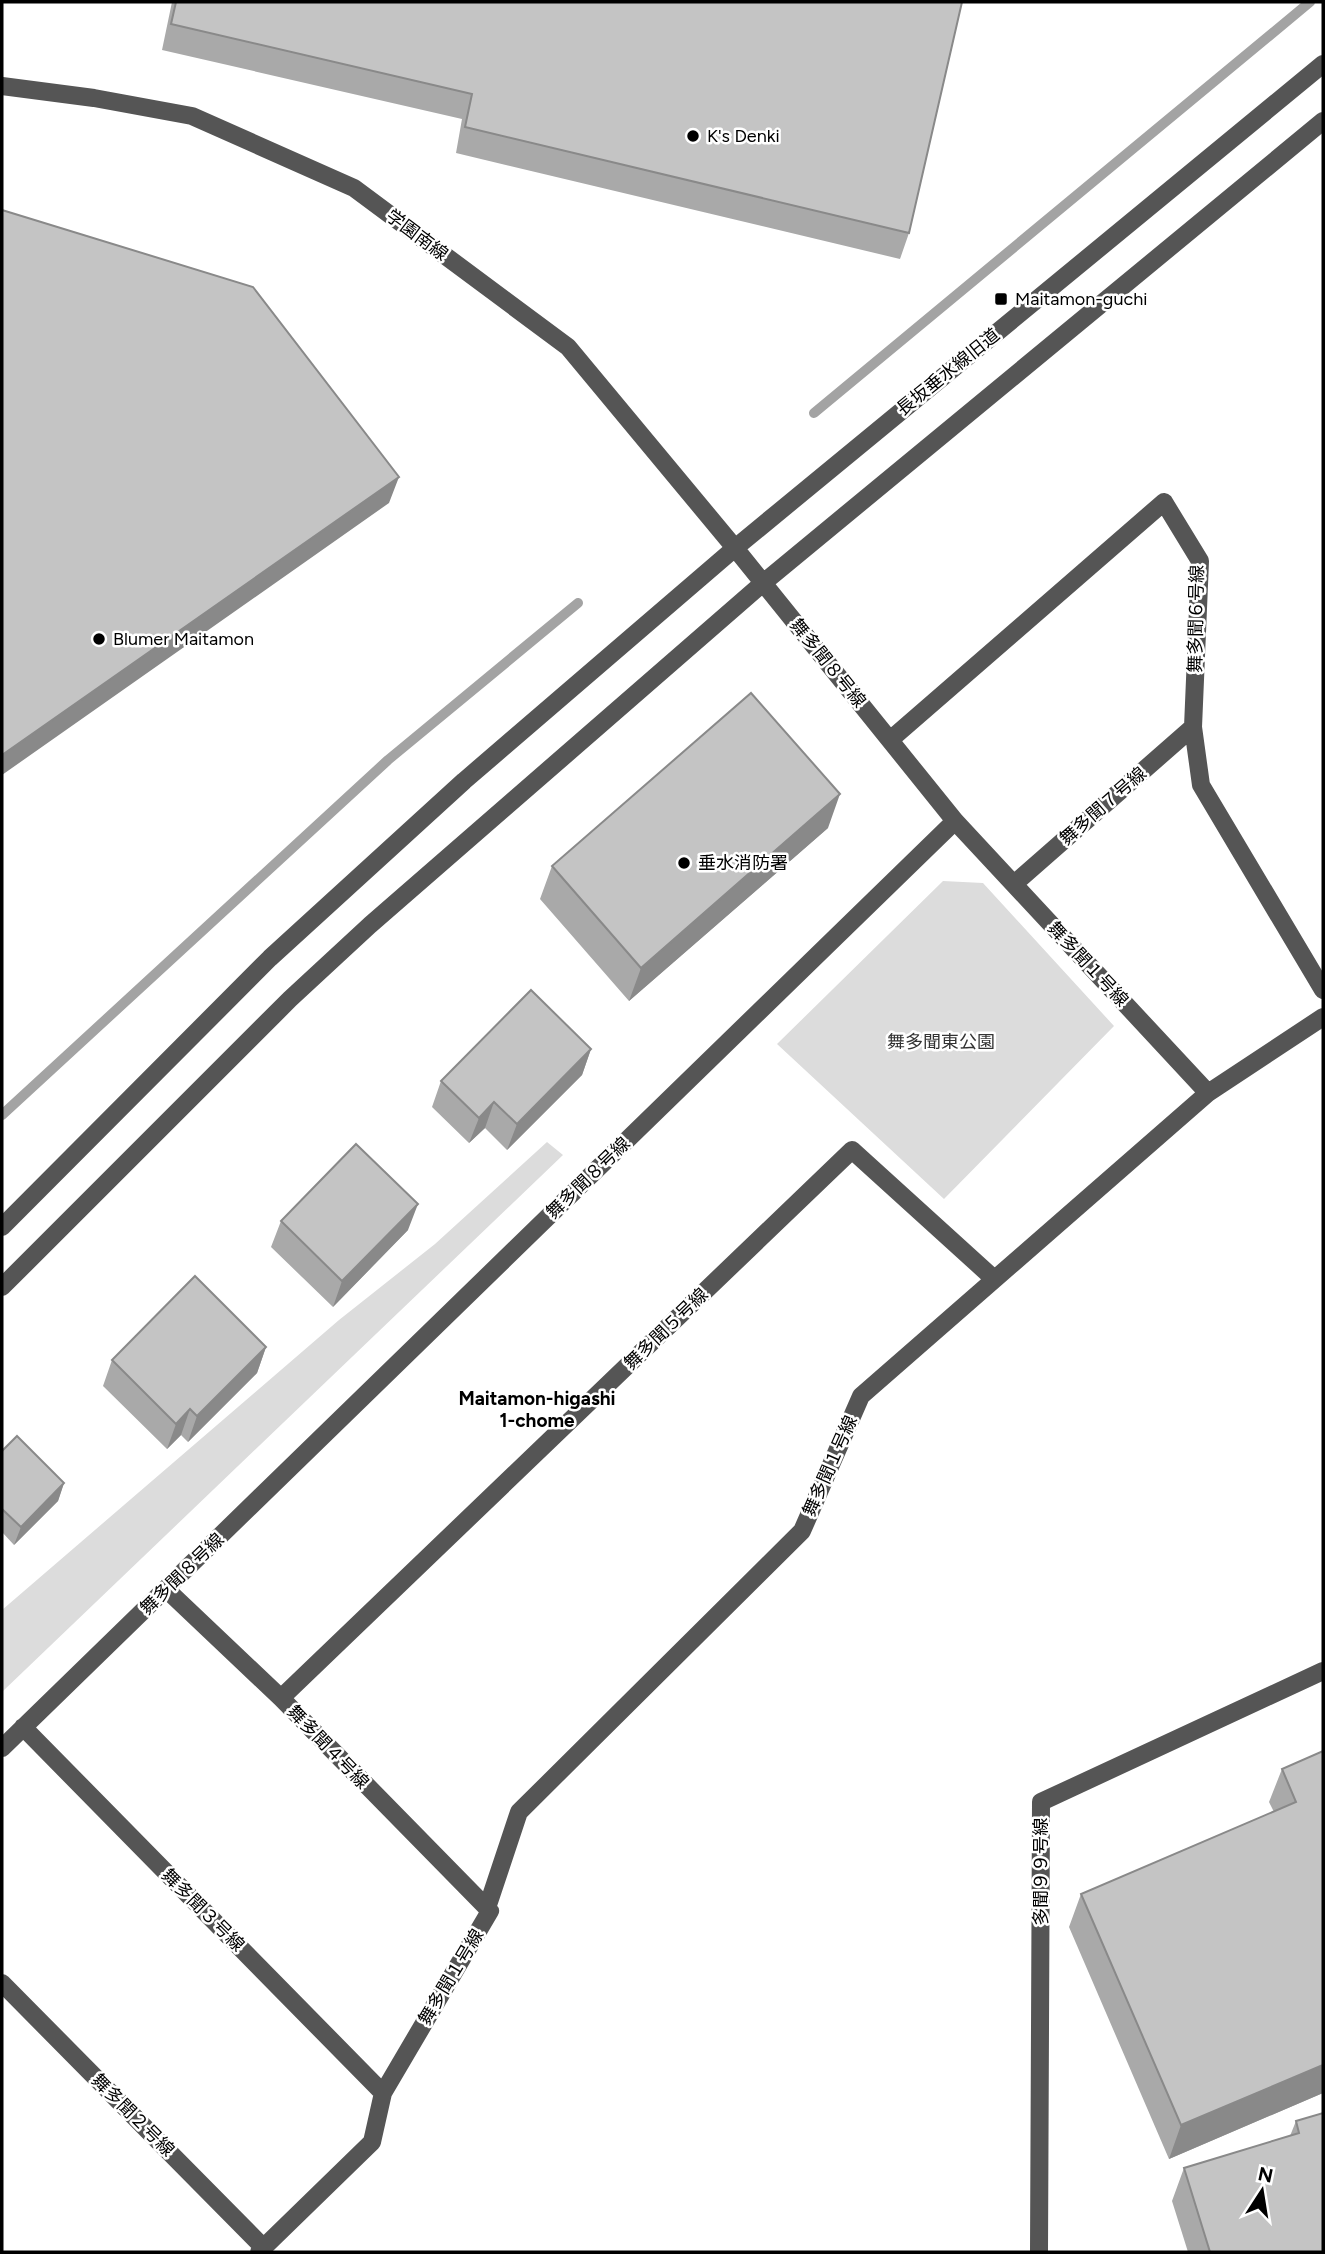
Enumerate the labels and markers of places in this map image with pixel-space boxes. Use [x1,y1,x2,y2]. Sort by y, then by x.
place label: K's Denki [707,125,780,147]
marker: K's Denki [685,128,701,144]
place label: Maitamon-guchi [1015,288,1147,310]
marker: Maitamon-guchi [993,291,1009,307]
place label: Blumer Maitamon [113,628,254,650]
marker: Blumer Maitamon [91,631,107,647]
place label: 垂水消防署 [698,852,788,874]
marker: 垂水消防署 [676,855,692,871]

